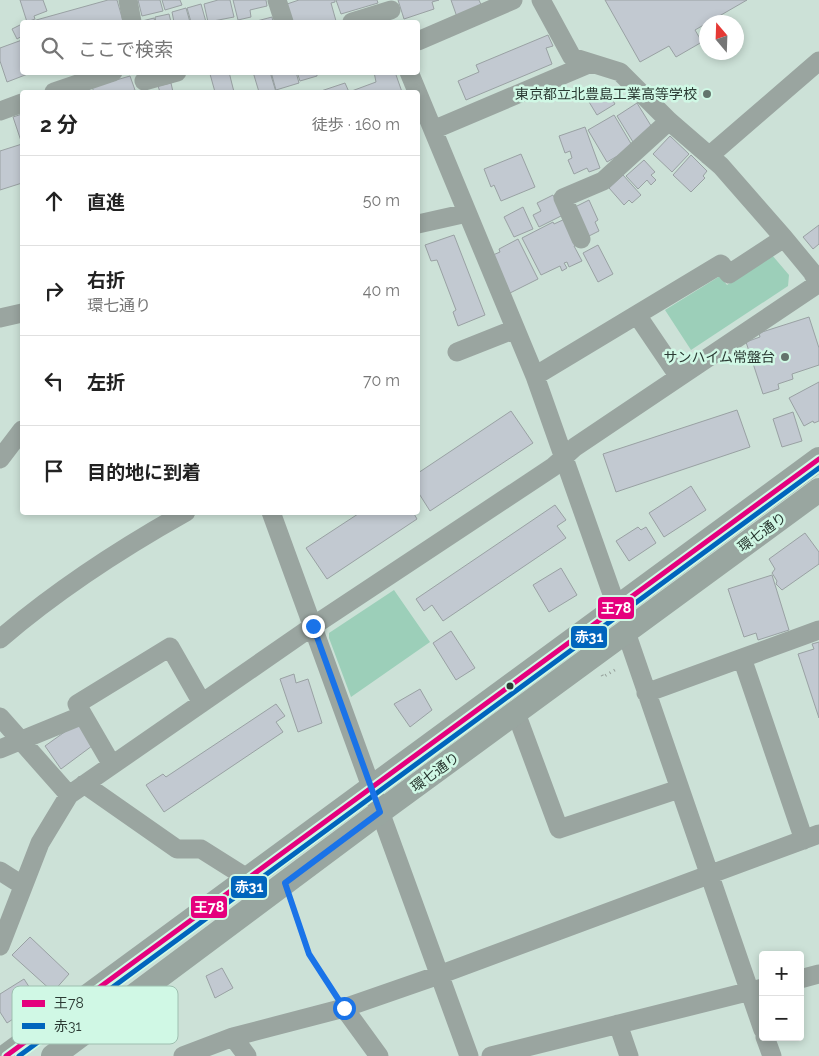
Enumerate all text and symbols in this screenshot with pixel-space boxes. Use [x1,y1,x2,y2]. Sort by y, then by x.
north arrow [699,15,744,60]
search box [20,20,420,75]
icon: search [38,34,66,62]
text: ここで検索 [78,38,173,60]
place label: 東京都立北豊島工業高等学校 [515,86,697,102]
marker: 東京都立北豊島工業高等学校 [701,88,713,100]
text: 2 分 [40,112,78,137]
text: 徒歩 · 160 m [312,115,400,134]
icon: ahead [40,187,68,215]
text: 直進 [87,191,125,213]
text: 50 m [363,191,400,210]
text: 右折 [87,269,125,291]
icon: right [40,277,68,305]
text: 40 m [363,281,400,300]
text: 環七通り [87,296,151,315]
place label: サンハイム常盤台 [664,349,775,365]
marker: サンハイム常盤台 [779,351,791,363]
icon: left [40,367,68,395]
text: 左折 [87,371,125,393]
text: 70 m [363,371,400,390]
icon: arrive [40,457,68,485]
text: 目的地に到着 [87,461,201,483]
street label: 環七通り [735,509,789,555]
line badge: 王78 [597,596,635,620]
text: 王78 [601,600,631,616]
route end [302,615,325,638]
line badge: 赤31 [570,625,608,649]
text: 赤31 [575,629,603,645]
unlabelled marker [505,681,515,691]
street label: 環七通り [408,749,462,795]
line badge: 赤31 [230,875,268,899]
text: 赤31 [235,879,263,895]
line badge: 王78 [190,895,228,919]
text: 王78 [194,899,224,915]
map controls [759,951,804,1041]
button: + [759,951,804,996]
legend [12,986,178,1044]
text: 王78 [54,995,84,1011]
button: − [759,996,804,1041]
route start [333,997,356,1020]
text: 赤31 [54,1018,81,1034]

